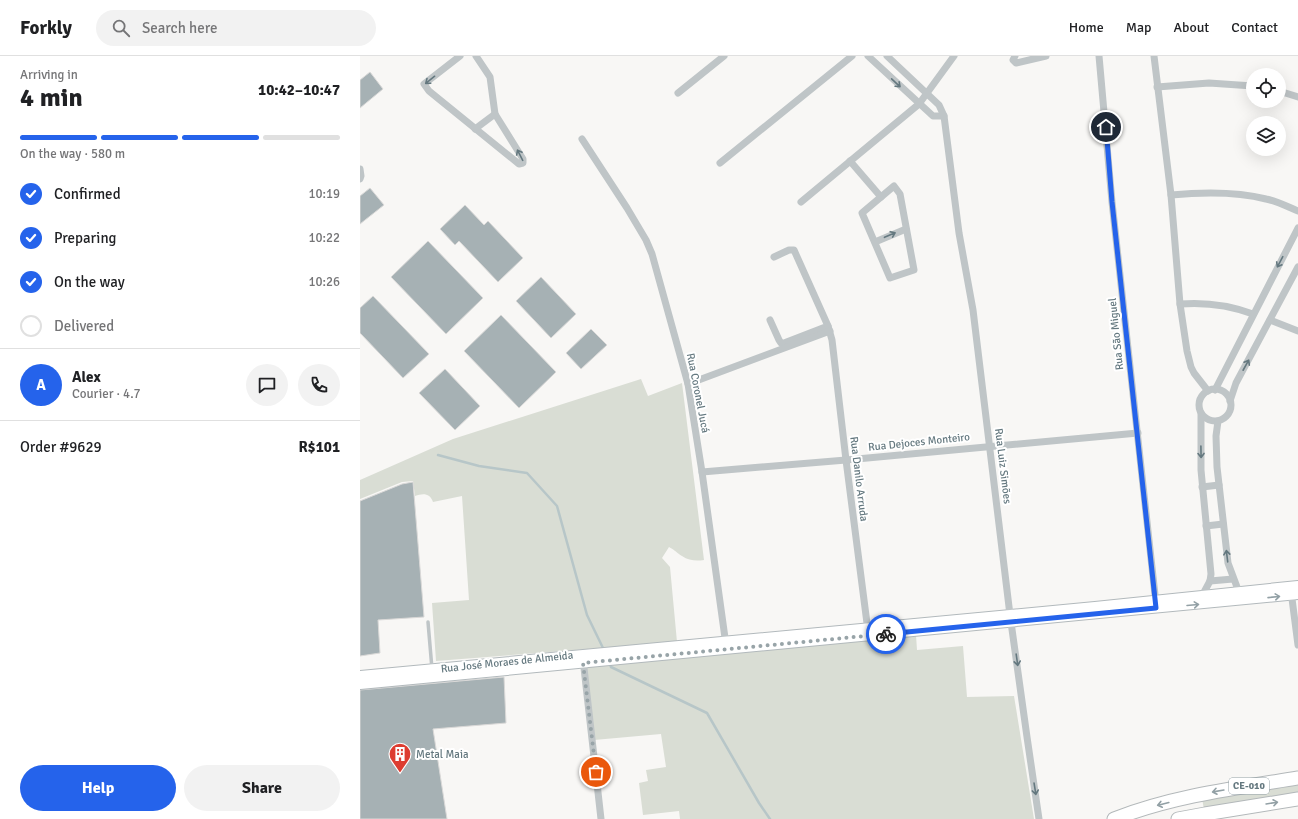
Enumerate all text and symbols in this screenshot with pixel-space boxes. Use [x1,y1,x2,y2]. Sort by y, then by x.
search box [96,10,376,46]
text: Forkly [20,16,72,40]
icon: search [110,17,132,39]
text: Search here [142,19,218,37]
text: Home [1069,19,1104,36]
text: Map [1126,19,1151,36]
text: About [1173,19,1209,36]
text: Contact [1231,19,1278,36]
text: Arriving in [20,67,78,83]
map controls [1246,68,1286,156]
button: locate [1246,68,1286,108]
one-way arrow [424,76,435,85]
one-way arrow [891,78,901,87]
text: 10:42–10:47 [258,81,340,99]
text: 4 min [20,82,83,114]
pin [1089,110,1123,144]
icon: home [1095,116,1117,138]
button: layers [1246,116,1286,156]
text: On the way · 580 m [20,146,125,162]
one-way arrow [516,149,523,161]
icon: check [20,183,42,205]
text: Confirmed [54,185,121,203]
text: 10:19 [308,186,340,202]
icon: check [20,227,42,249]
text: Preparing [54,229,117,247]
text: 10:22 [308,230,340,246]
one-way arrow [884,231,896,238]
one-way arrow [1276,256,1283,268]
icon: check [20,271,42,293]
text: On the way [54,273,125,291]
text: 10:26 [308,274,340,290]
street label: Rua São Miguel [1106,297,1126,371]
text: Delivered [54,317,114,335]
street label: Rua Coronel Jucá [684,352,712,434]
one-way arrow [1242,359,1250,371]
button: chat [246,364,288,406]
button: phone [298,364,340,406]
text: Alex [72,368,101,386]
text: A [36,376,46,394]
text: Courier · 4.7 [72,386,141,402]
street label: Rua Luiz Simões [992,427,1014,505]
street label: Rua Dejoces Monteiro [868,430,971,454]
street label: Rua Danilo Arruda [847,436,871,523]
text: Order #9629 [20,438,102,456]
text: R$101 [298,438,340,456]
one-way arrow [1197,445,1204,458]
one-way arrow [1223,550,1230,563]
one-way arrow [1267,593,1280,600]
one-way arrow [1186,601,1199,609]
courier [866,614,906,654]
icon: bike [875,623,897,645]
street label: Rua José Moraes de Almeida [440,649,574,675]
one-way arrow [1013,653,1020,666]
building icon: Metal Maia [387,741,413,774]
place label: Metal Maia [416,748,469,761]
pin [579,755,613,789]
icon: bag [585,761,607,783]
button: Help [20,765,176,811]
button: Share [184,765,340,811]
road number: CE-010 [1229,778,1269,794]
one-way arrow [1031,782,1039,795]
one-way arrow [1212,788,1225,796]
one-way arrow [1265,799,1278,807]
one-way arrow [1157,801,1170,808]

